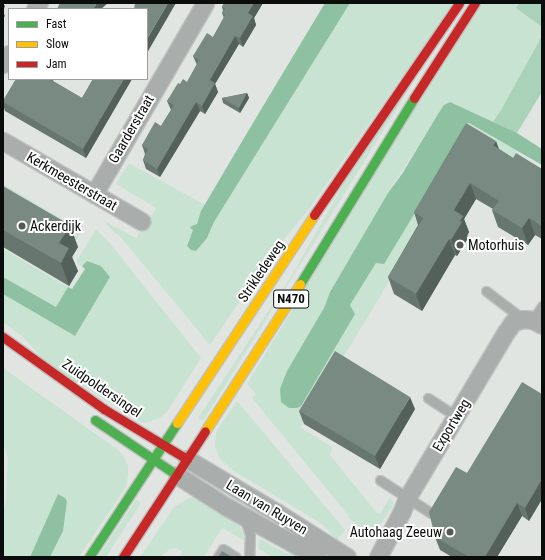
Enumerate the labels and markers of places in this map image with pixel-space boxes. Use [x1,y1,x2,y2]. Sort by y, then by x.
place label: Ackerdijk [30,218,81,234]
marker: Ackerdijk [17,221,27,231]
place label: Motorhuis [468,237,524,253]
marker: Motorhuis [455,240,465,250]
place label: Autohaag Zeeuw [350,524,442,540]
marker: Autohaag Zeeuw [445,527,455,537]

